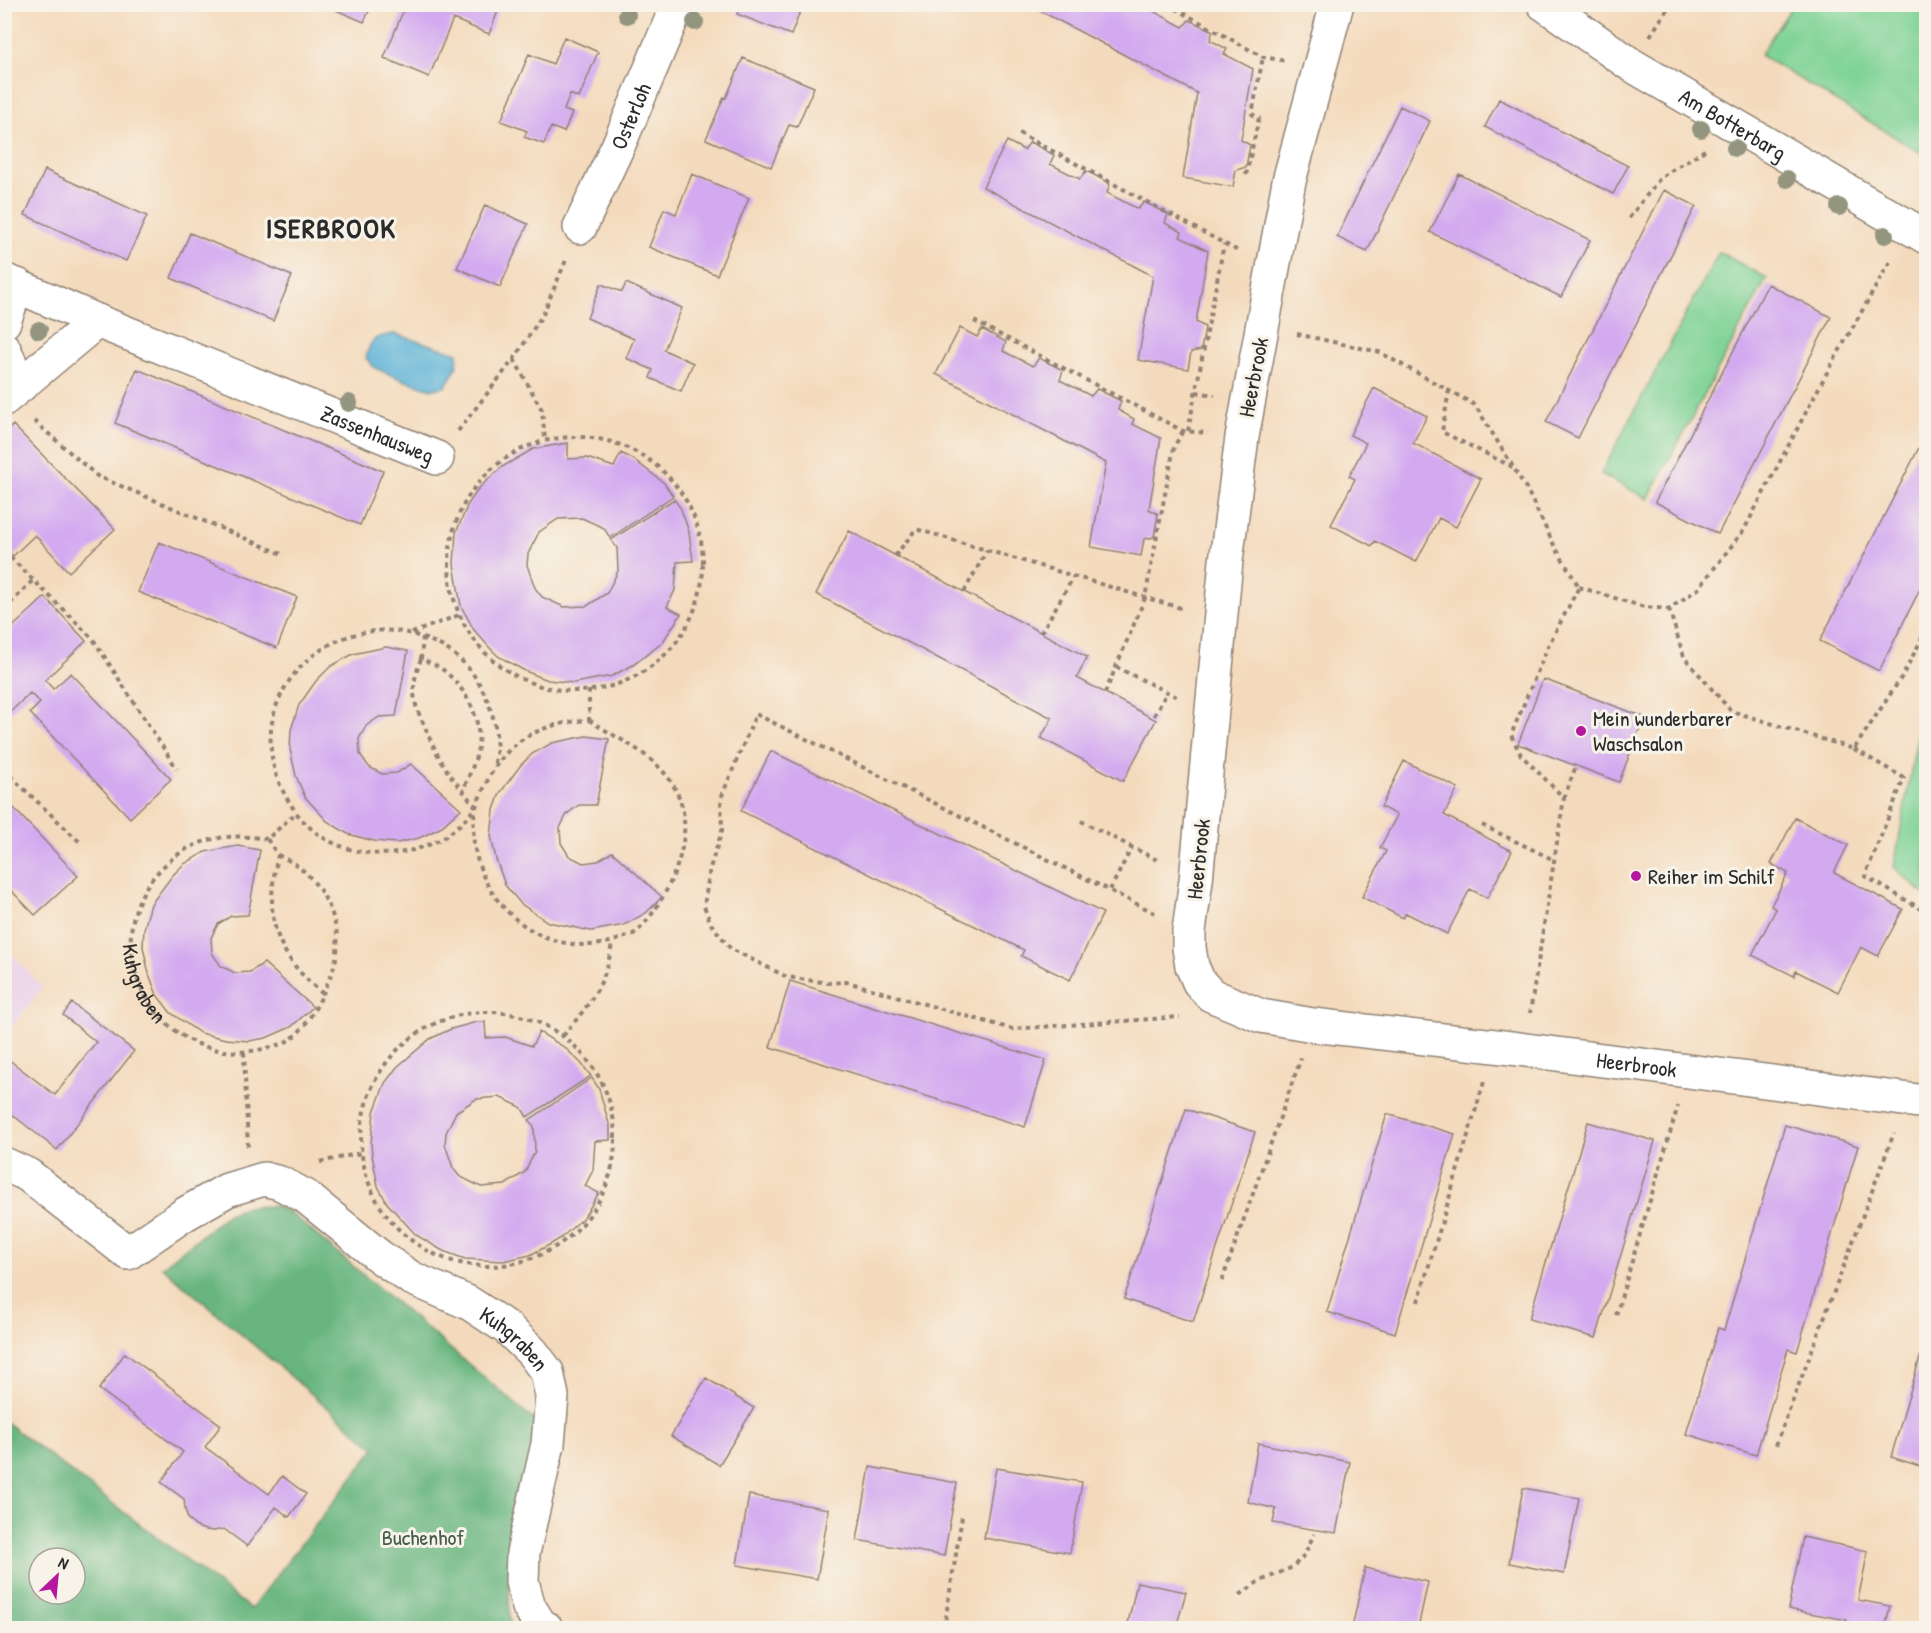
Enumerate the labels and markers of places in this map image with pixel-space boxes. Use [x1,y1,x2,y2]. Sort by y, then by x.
place label: Mein wunderbarer Waschsalon [1593,703,1733,758]
marker: Mein wunderbarer Waschsalon [1574,724,1588,738]
place label: Reiher im Schilf [1648,861,1775,891]
marker: Reiher im Schilf [1629,869,1643,883]

